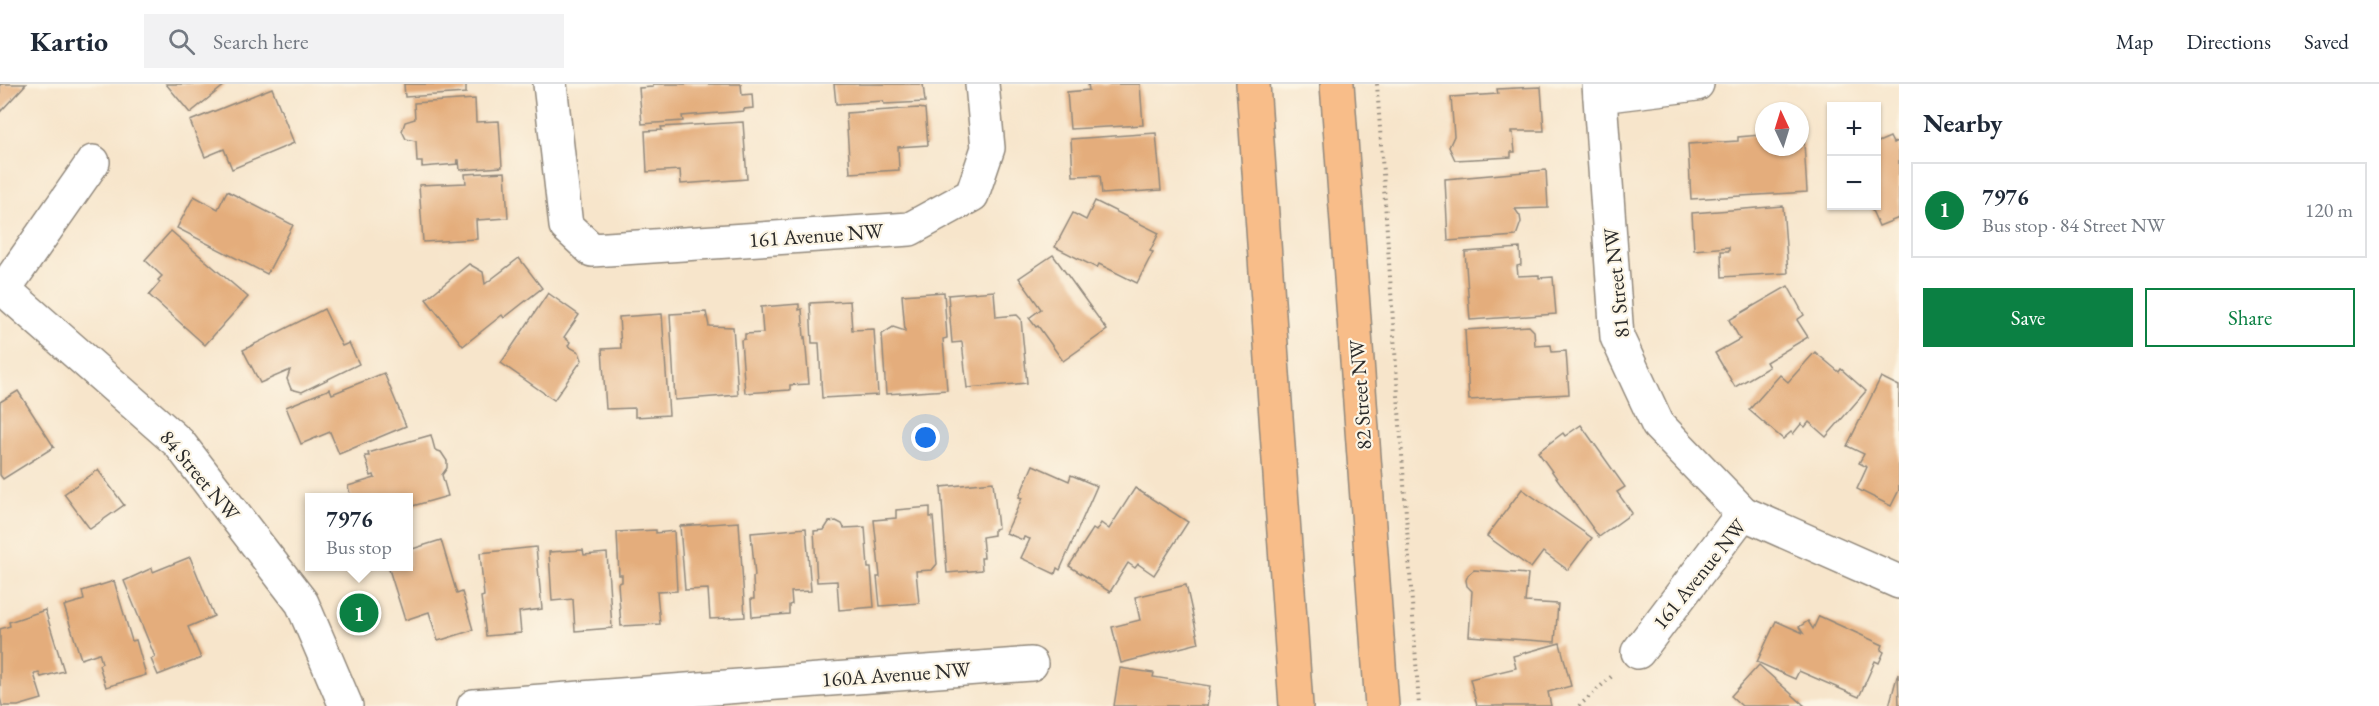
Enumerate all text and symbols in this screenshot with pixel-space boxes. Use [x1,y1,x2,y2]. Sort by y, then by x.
search box [144,14,564,68]
text: Kartio [30,23,108,59]
icon: search [165,25,198,58]
text: Search here [213,27,309,56]
text: Map [2116,28,2153,55]
text: Directions [2186,28,2271,55]
text: Saved [2304,28,2349,55]
north arrow [1755,102,1809,156]
map controls [1827,102,1881,210]
button: + [1827,102,1881,156]
text: Nearby [1923,106,2003,140]
button: − [1827,156,1881,210]
text: 7976 [1982,183,2029,212]
text: 1 [1939,197,1950,223]
text: 120 m [2305,197,2353,223]
text: Bus stop · 84 Street NW [1982,212,2165,238]
street label: 161 Avenue NW [748,217,885,253]
street label: 81 Street NW [1597,226,1635,339]
button: Save [1923,288,2133,347]
button: Share [2145,288,2355,347]
street label: 82 Street NW [1343,338,1377,451]
your location [911,423,940,452]
street label: 84 Street NW [154,424,246,527]
popup [305,493,413,571]
text: 7976 [326,505,373,534]
street label: 161 Avenue NW [1646,513,1752,635]
text: Bus stop [326,534,392,560]
pin: 1 [340,590,378,636]
street label: 160A Avenue NW [821,655,972,693]

